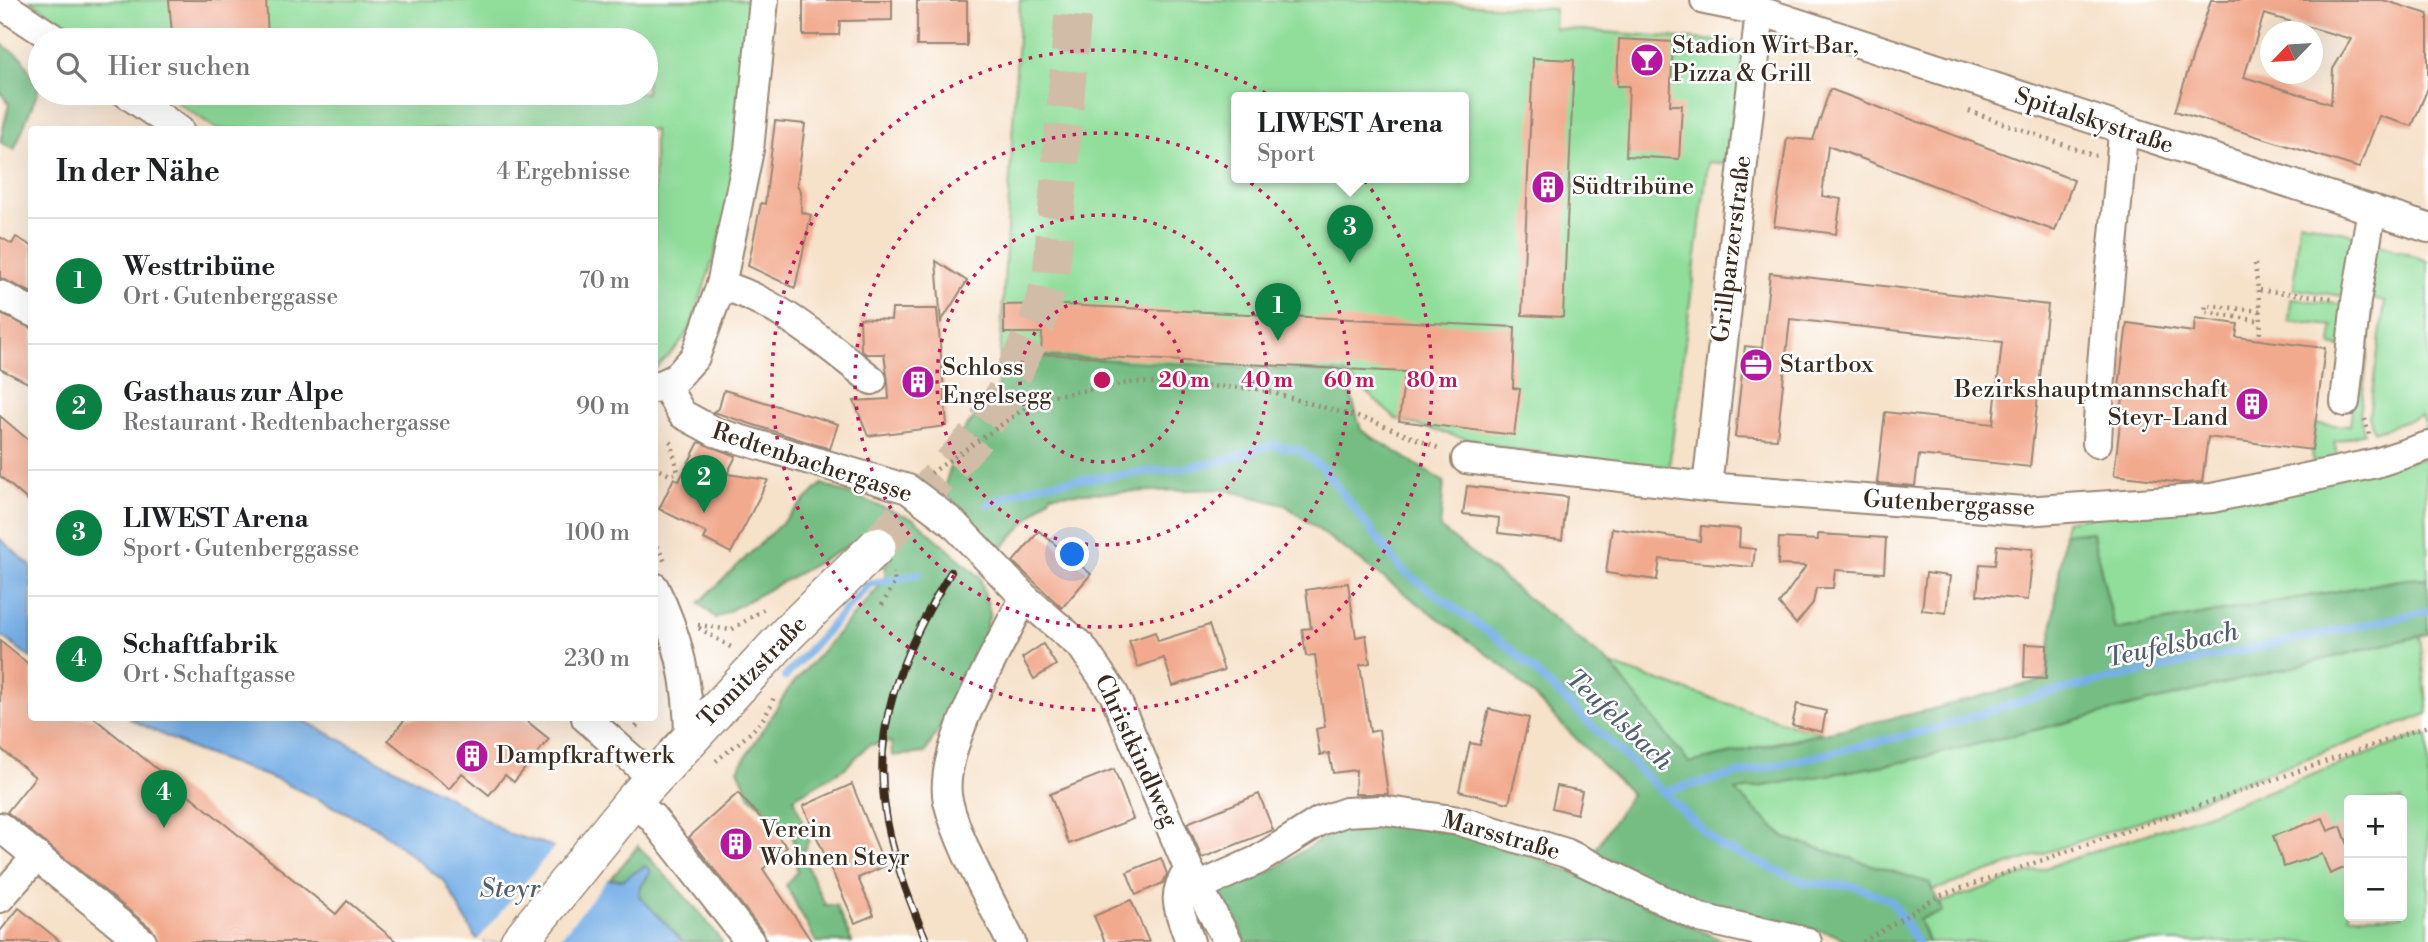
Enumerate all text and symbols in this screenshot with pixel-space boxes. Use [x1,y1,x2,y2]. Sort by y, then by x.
north arrow [2260,21,2323,84]
search box [28,28,658,105]
place label: Stadion Wirt Bar, Pizza & Grill [1672,31,1858,89]
bar icon: Stadion Wirt Bar, Pizza & Grill [1628,41,1666,79]
icon: search [52,48,90,86]
text: Hier suchen [108,51,250,83]
street label: Spitalskystraße [2011,81,2177,161]
popup [1231,92,1469,183]
text: LIWEST Arena [1257,108,1443,140]
text: Sport [1257,140,1315,168]
text: In der Nähe [56,153,220,191]
street label: Grillparzerstraße [1706,154,1758,344]
text: 4 Ergebnisse [497,158,630,186]
building icon: Südtribüne [1529,168,1567,206]
place label: Südtribüne [1572,172,1694,202]
pin: 3 [1327,205,1373,263]
text: Westtribüne [123,251,275,283]
text: 1 [73,267,85,295]
text: 70 m [579,267,630,295]
text: Ort · Gutenberggasse [123,283,338,311]
pin: 1 [1255,283,1301,341]
office icon: Startbox [1737,346,1775,384]
place label: Startbox [1780,350,1874,380]
place label: Schloss Engelsegg [942,353,1052,411]
building icon: Schloss Engelsegg [899,363,937,401]
centre of rings [1090,368,1114,392]
text: 20 m [1159,368,1209,394]
text: 40 m [1241,368,1293,394]
text: 60 m [1324,368,1374,394]
text: 80 m [1406,368,1458,394]
place label: Bezirkshauptmannschaft Steyr-Land [1953,375,2228,433]
text: Gasthaus zur Alpe [123,377,344,409]
building icon: Bezirkshauptmannschaft Steyr-Land [2233,385,2271,423]
text: 2 [72,393,86,421]
text: 90 m [576,393,630,421]
text: Restaurant · Redtenbachergasse [123,409,451,437]
street label: Redtenbachergasse [708,416,916,510]
pin: 2 [681,455,727,513]
street label: Gutenberggasse [1862,485,2036,523]
text: LIWEST Arena [123,503,309,535]
text: 3 [72,519,86,547]
text: 100 m [565,519,630,547]
text: Sport · Gutenberggasse [123,535,360,563]
your location [1055,537,1089,571]
street label: Tomitzstraße [692,610,814,734]
water label: Teufelsbach [2103,615,2242,675]
text: Schaftfabrik [123,629,278,661]
text: 4 [71,645,87,673]
text: 230 m [564,645,630,673]
text: Ort · Schaftgasse [123,661,296,689]
water label: Teufelsbach [1559,663,1679,778]
street label: Christkindlweg [1088,670,1185,833]
building icon: Dampfkraftwerk [453,737,491,775]
place label: Dampfkraftwerk [496,741,676,771]
pin: 4 [141,770,187,828]
map controls [2344,795,2407,921]
button: + [2344,795,2407,858]
street label: Marsstraße [1438,805,1564,867]
place label: Verein Wohnen Steyr [759,815,910,873]
building icon: Verein Wohnen Steyr [717,825,755,863]
button: − [2344,858,2407,921]
water label: Steyr [480,873,541,905]

